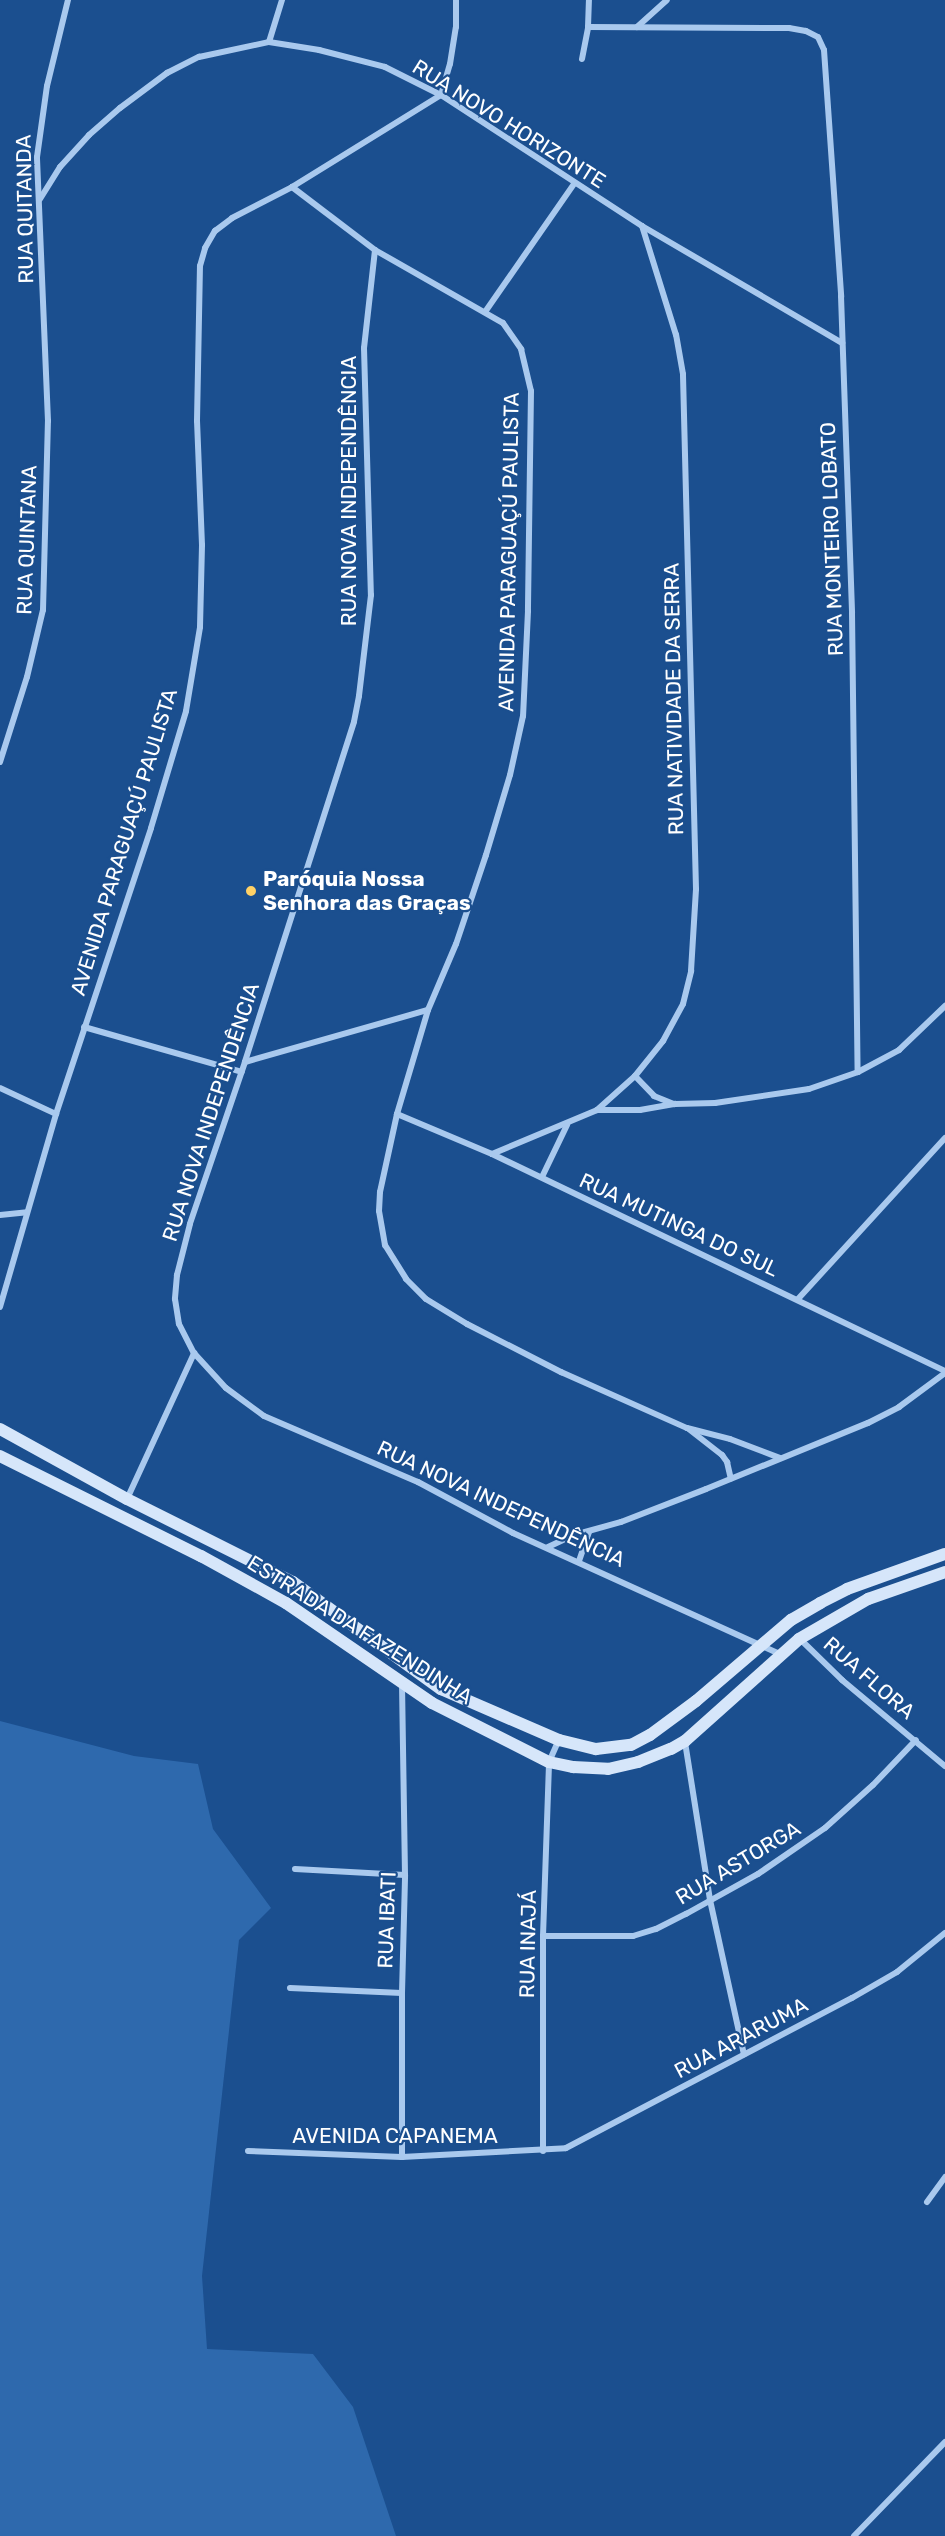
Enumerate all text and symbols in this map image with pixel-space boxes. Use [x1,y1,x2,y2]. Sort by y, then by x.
street label: RUA NOVO HORIZONTE [408,54,610,194]
street label: RUA QUITANDA [11,134,39,284]
street label: RUA NOVA INDEPENDÊNCIA [336,355,362,627]
street label: AVENIDA PARAGUAÇÚ PAULISTA [494,392,524,712]
street label: RUA MONTEIRO LOBATO [815,421,849,657]
street label: RUA QUINTANA [12,465,42,615]
street label: RUA NATIVIDADE DA SERRA [659,562,689,836]
street label: AVENIDA PARAGUAÇÚ PAULISTA [65,685,183,999]
place label: Paróquia Nossa Senhora das Graças [263,866,471,916]
marker: Paróquia Nossa Senhora das Graças [244,884,258,898]
street label: RUA NOVA INDEPENDÊNCIA [157,979,265,1245]
street label: RUA MUTINGA DO SUL [575,1168,783,1282]
street label: RUA NOVA INDEPENDÊNCIA [373,1435,629,1573]
street label: ESTRADA DA FAZENDINHA [242,1550,478,1710]
street label: RUA FLORA [818,1631,920,1725]
street label: RUA ASTORGA [671,1816,805,1910]
street label: RUA IBATI [373,1871,401,1969]
street label: RUA INAJÁ [514,1889,542,1999]
street label: RUA ARARUMA [670,1992,812,2084]
street label: AVENIDA CAPANEMA [292,2123,498,2149]

